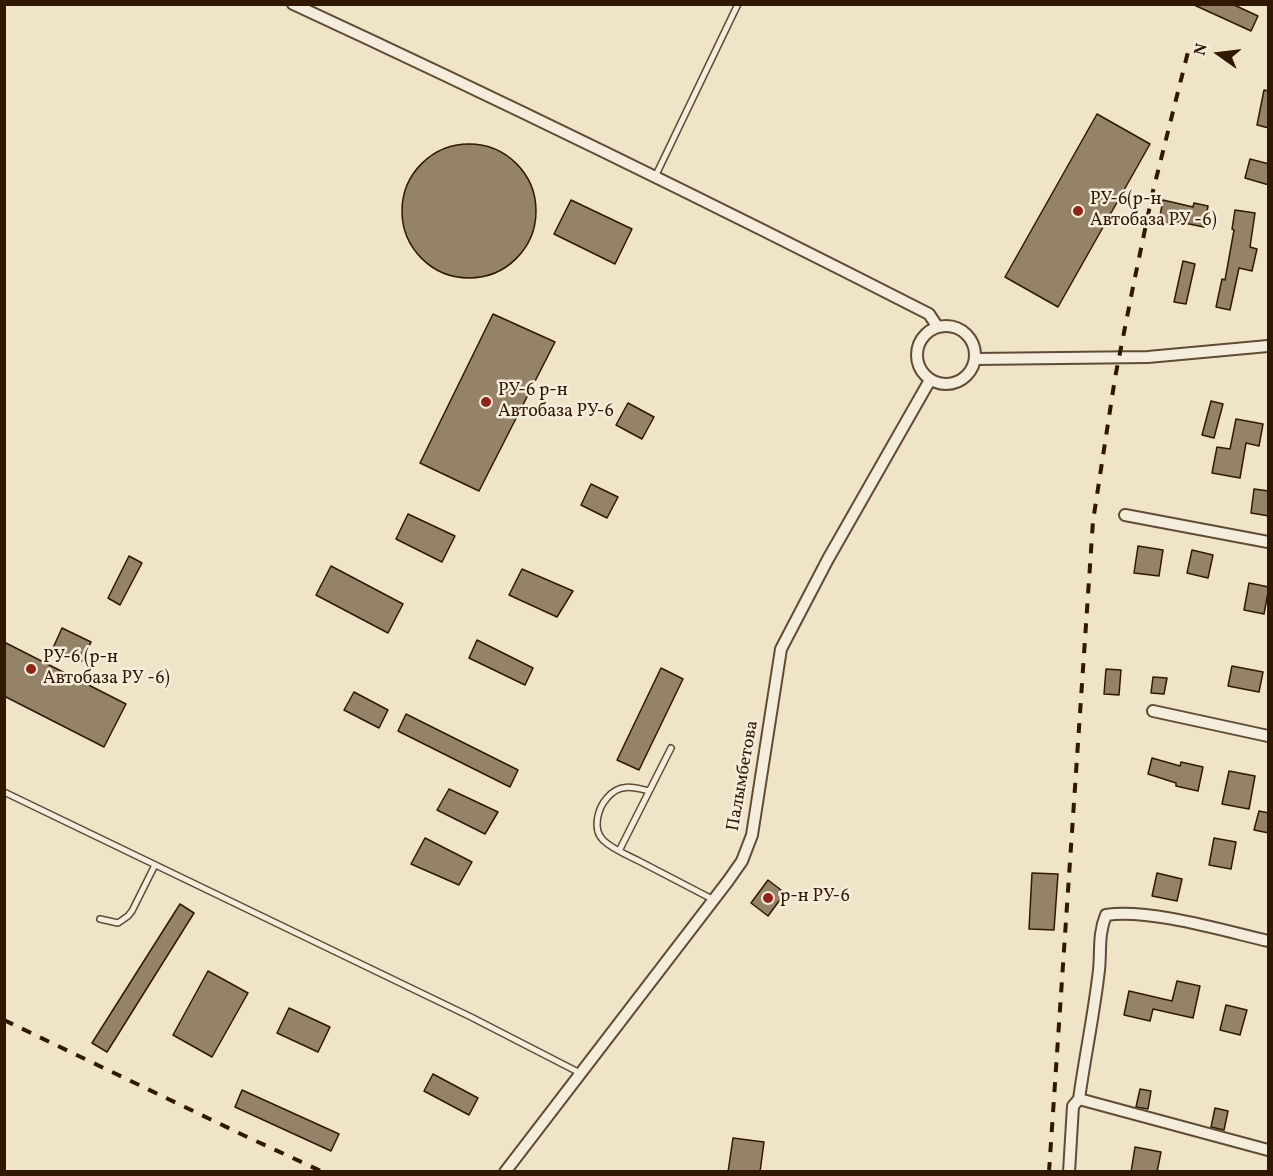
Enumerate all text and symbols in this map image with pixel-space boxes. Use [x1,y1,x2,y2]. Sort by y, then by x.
north arrow [1189,24,1249,84]
text: N [1189,41,1214,58]
place label: РУ-6(р-н Автобаза РУ -6) [1090,190,1217,232]
marker: РУ-6(р-н Автобаза РУ -6) [1071,204,1085,218]
place label: РУ-6 р-н Автобаза РУ-6 [498,381,614,424]
marker: РУ-6 р-н Автобаза РУ-6 [479,395,493,409]
place label: РУ-6 (р-н Автобаза РУ -6) [43,648,170,690]
marker: РУ-6 (р-н Автобаза РУ -6) [24,662,38,676]
street label: Палымбетова [724,719,764,833]
place label: р-н РУ-6 [780,887,850,909]
marker: р-н РУ-6 [761,891,775,905]

